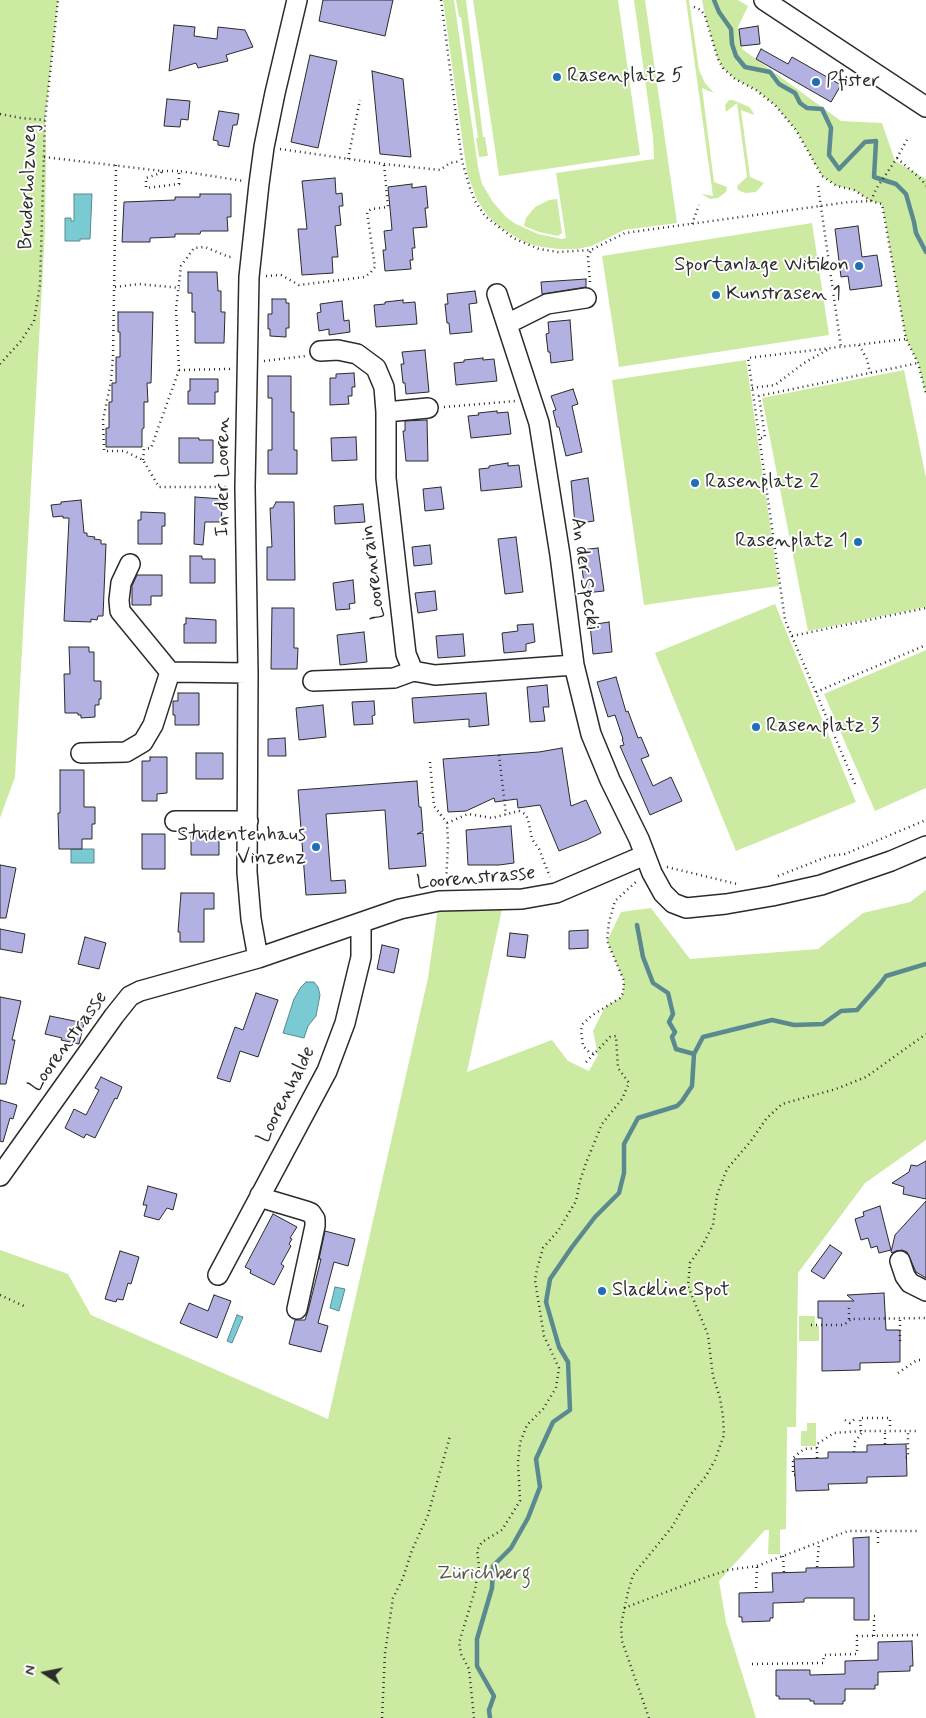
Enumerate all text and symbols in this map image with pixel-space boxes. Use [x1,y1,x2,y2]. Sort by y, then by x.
place label: Rasenplatz 5 [567,65,683,89]
place label: Pfister [826,70,880,94]
marker: Rasenplatz 5 [551,71,563,83]
marker: Pfister [810,76,822,88]
street label: Bruderholzweg [15,124,43,250]
place label: Sportanlage Witikon [674,254,849,278]
marker: Sportanlage Witikon [853,260,865,272]
place label: Kunstrasen 1 [726,283,841,307]
marker: Kunstrasen 1 [710,289,722,301]
street label: In der Looren [212,417,236,537]
place label: Rasenplatz 2 [705,471,819,495]
marker: Rasenplatz 2 [689,477,701,489]
street label: An der Specki [564,516,604,632]
street label: Loorenrain [356,523,392,621]
place label: Rasenplatz 1 [735,530,848,554]
marker: Rasenplatz 1 [852,536,864,548]
place label: Rasenplatz 3 [766,715,879,739]
marker: Rasenplatz 3 [750,721,762,733]
place label: Studentenhaus Vinzenz [177,824,306,871]
marker: Studentenhaus Vinzenz [310,841,322,853]
street label: Loorenstrasse [416,862,536,896]
street label: Loorenstrasse [24,987,114,1097]
street label: Loorenhalde [252,1043,322,1147]
place label: Slackline Spot [612,1279,730,1303]
marker: Slackline Spot [596,1285,608,1297]
park label: Zürichberg [437,1563,531,1587]
north arrow [20,1648,70,1698]
text: N [21,1664,40,1676]

